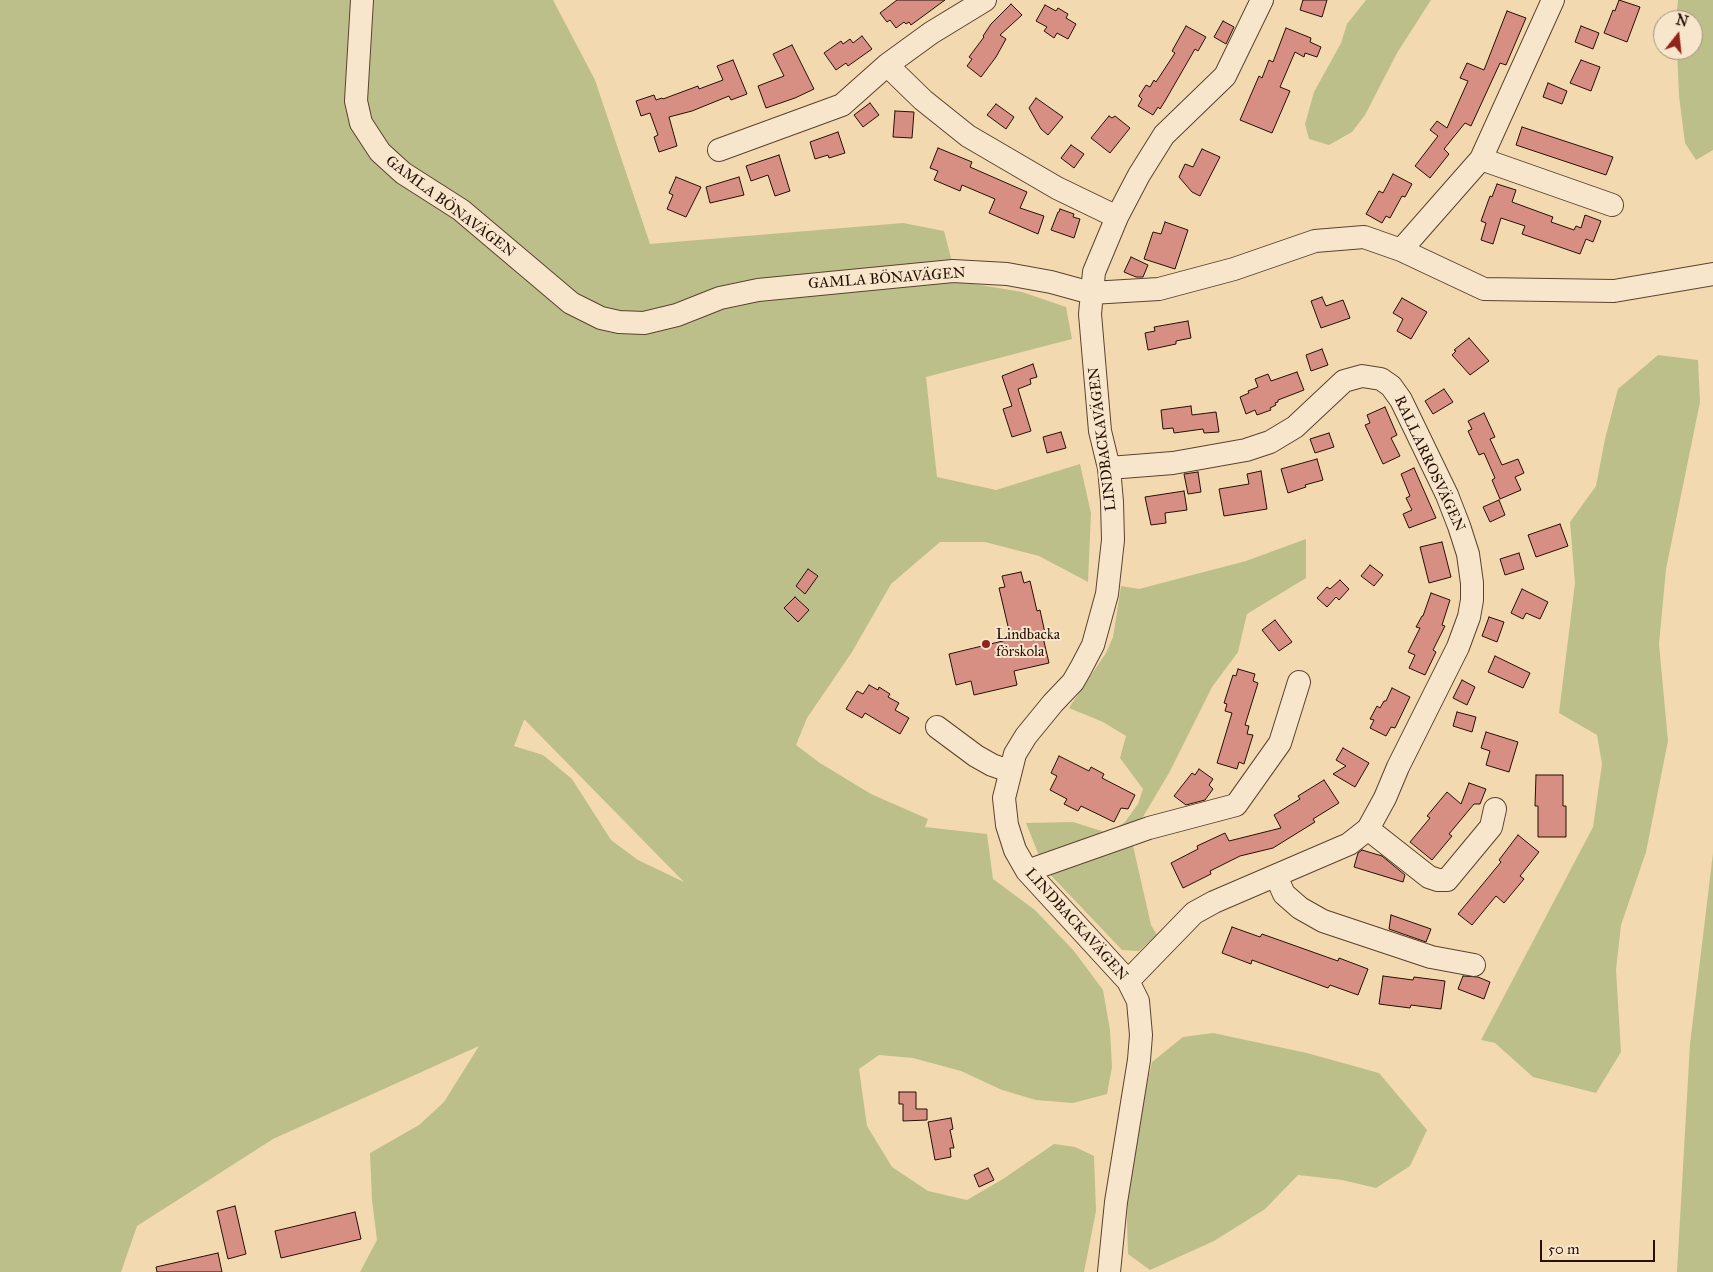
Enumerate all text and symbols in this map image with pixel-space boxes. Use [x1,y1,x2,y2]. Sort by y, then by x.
north arrow [1653,10,1703,60]
text: N [1674,11,1690,31]
street label: GAMLA BÖNAVÄGEN [382,152,518,262]
street label: GAMLA BÖNAVÄGEN [808,265,966,293]
street label: LINDBACKAVÄGEN [1085,366,1121,512]
street label: RALLARROSVÄGEN [1390,393,1468,535]
place label: Lindbacka förskola [996,626,1060,661]
marker: Lindbacka förskola [980,638,992,650]
street label: LINDBACKAVÄGEN [1021,865,1131,985]
scale bar [1543,1230,1658,1262]
text: 50 m [1548,1240,1580,1258]

